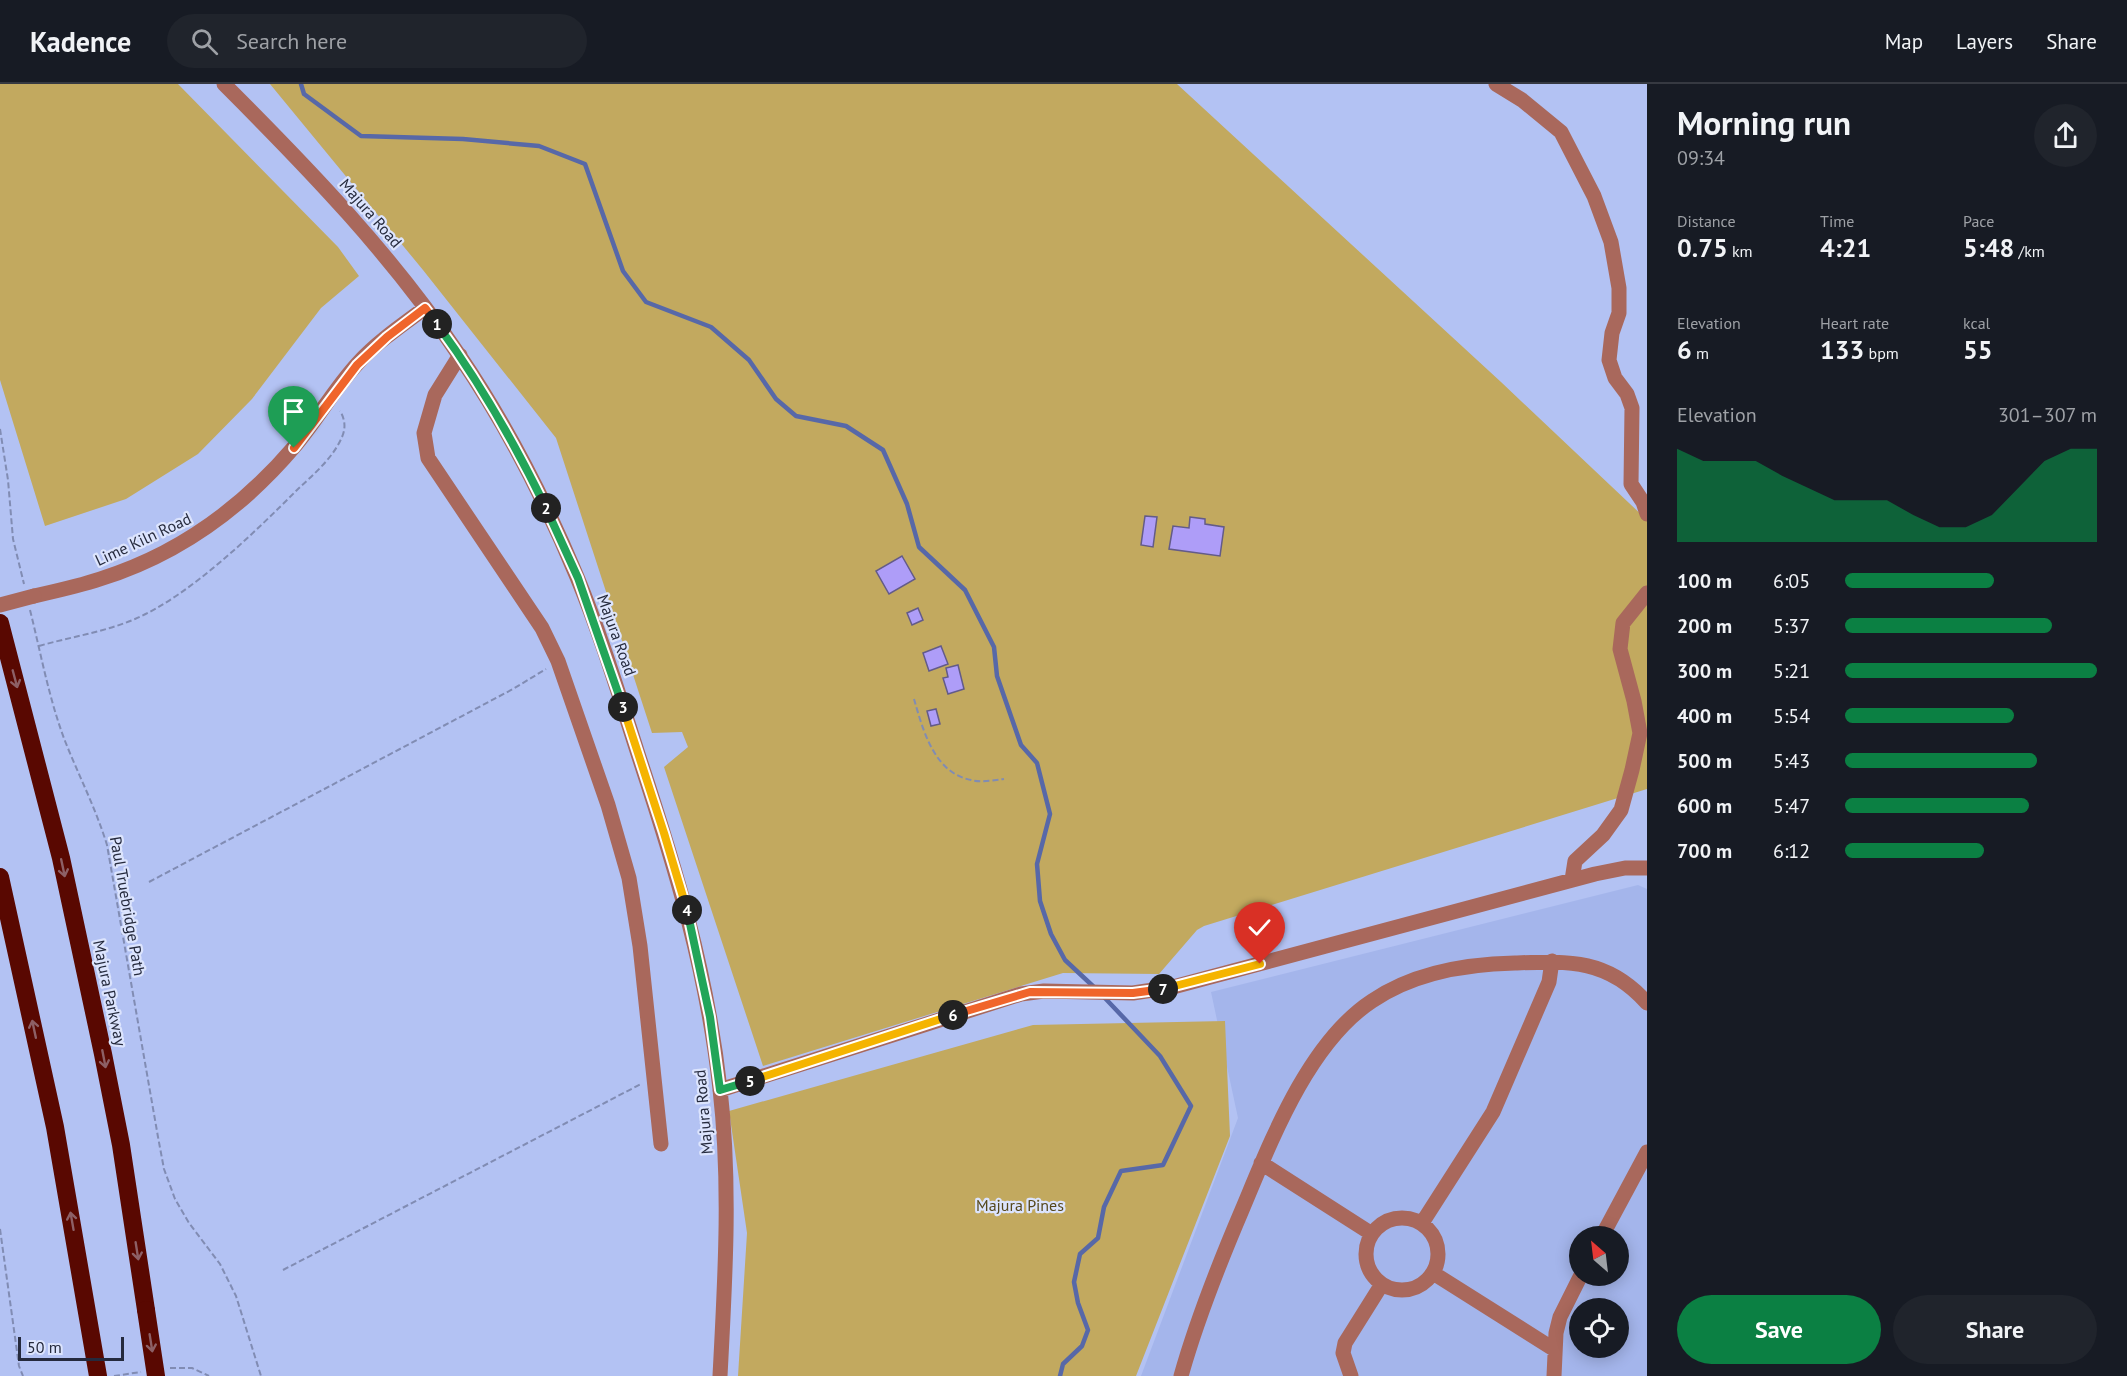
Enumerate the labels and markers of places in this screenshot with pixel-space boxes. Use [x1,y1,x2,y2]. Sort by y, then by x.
pin: 1 [422,309,452,339]
pin [268,386,319,448]
pin: 2 [531,493,561,523]
pin: 3 [608,692,638,722]
pin: 4 [672,895,702,925]
pin [1234,902,1285,964]
pin: 7 [1148,974,1178,1004]
pin: 6 [938,1000,968,1030]
pin: 5 [735,1066,765,1096]

